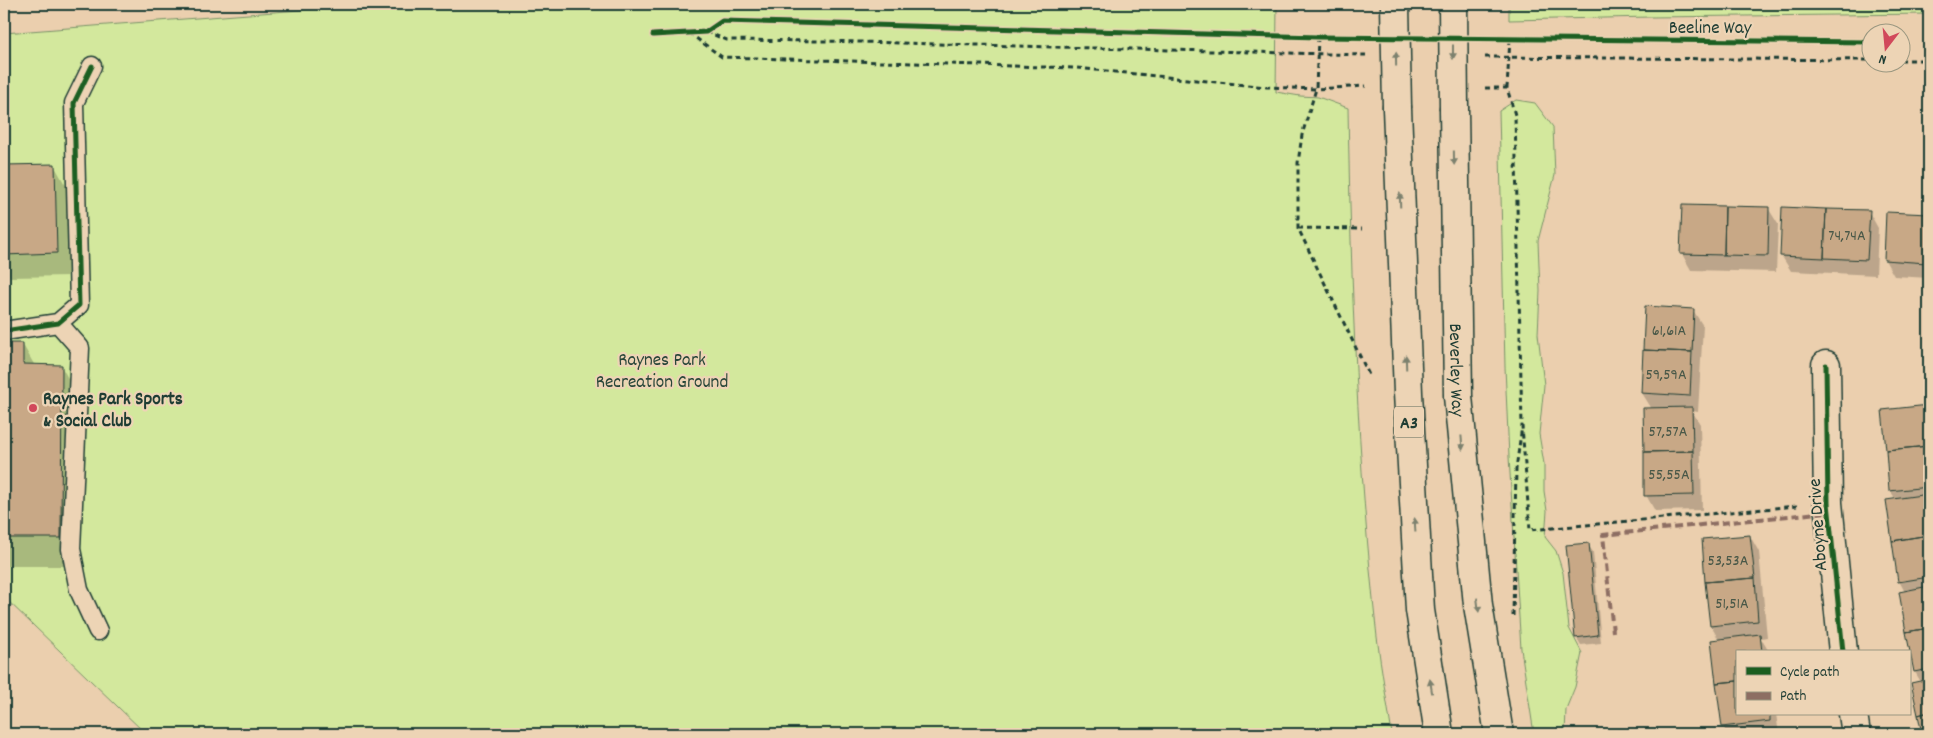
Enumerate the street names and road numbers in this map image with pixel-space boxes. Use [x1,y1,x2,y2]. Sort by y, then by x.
street label: Beeline Way [1669,16,1752,43]
street label: Beverley Way [1440,323,1470,418]
road number: A3 [1394,407,1424,438]
street label: Aboyne Drive [1803,477,1836,572]

